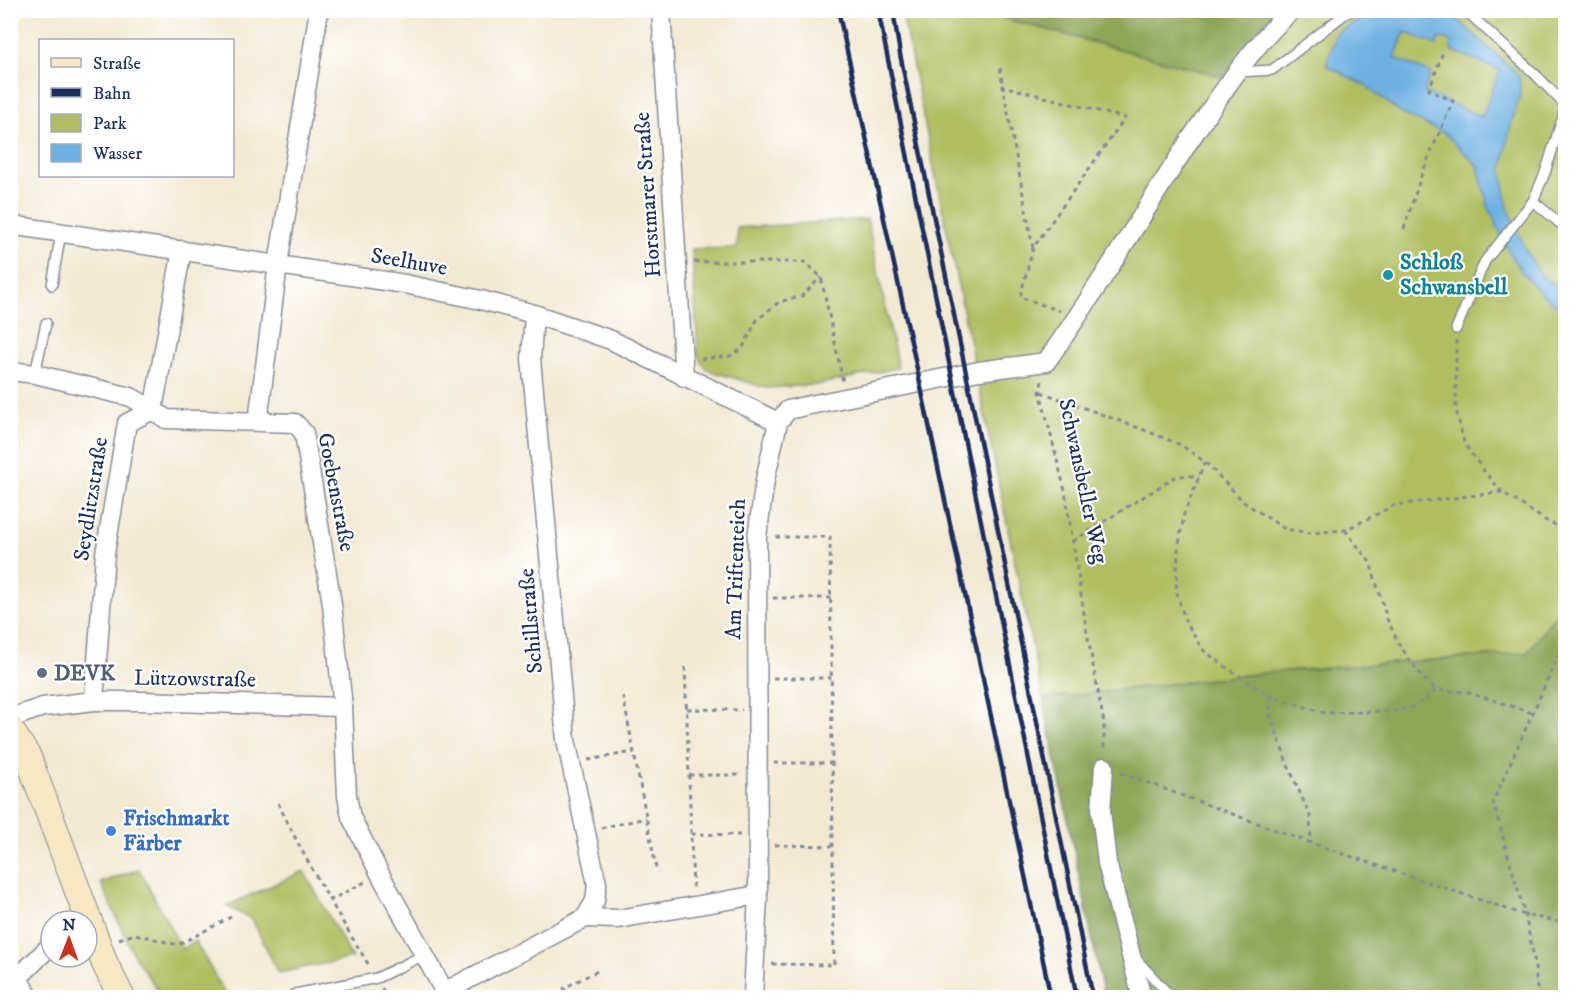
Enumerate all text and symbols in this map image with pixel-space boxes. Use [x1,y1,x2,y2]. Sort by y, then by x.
legend [39,39,234,177]
text: Straße [93,53,141,75]
text: Bahn [93,83,131,105]
street label: Horstmarer Straße [629,111,667,279]
text: Park [93,113,127,135]
text: Wasser [92,143,143,165]
street label: Seelhuve [369,242,449,282]
place label: Schloß Schwansbell [1400,249,1508,301]
marker: Schloß Schwansbell [1381,268,1395,282]
street label: Schwansbeller Weg [1052,396,1114,566]
street label: Goebenstraße [311,430,361,554]
street label: Seydlitzstraße [68,435,114,563]
street label: Am Triftenteich [720,498,752,640]
street label: Schillstraße [513,567,549,675]
place label: DEVK [54,660,116,687]
street label: Lützowstraße [134,664,256,694]
marker: DEVK [35,666,49,680]
place label: Frischmarkt Färber [123,805,229,857]
marker: Frischmarkt Färber [104,824,118,838]
north arrow [39,909,99,969]
text: N [63,915,76,935]

